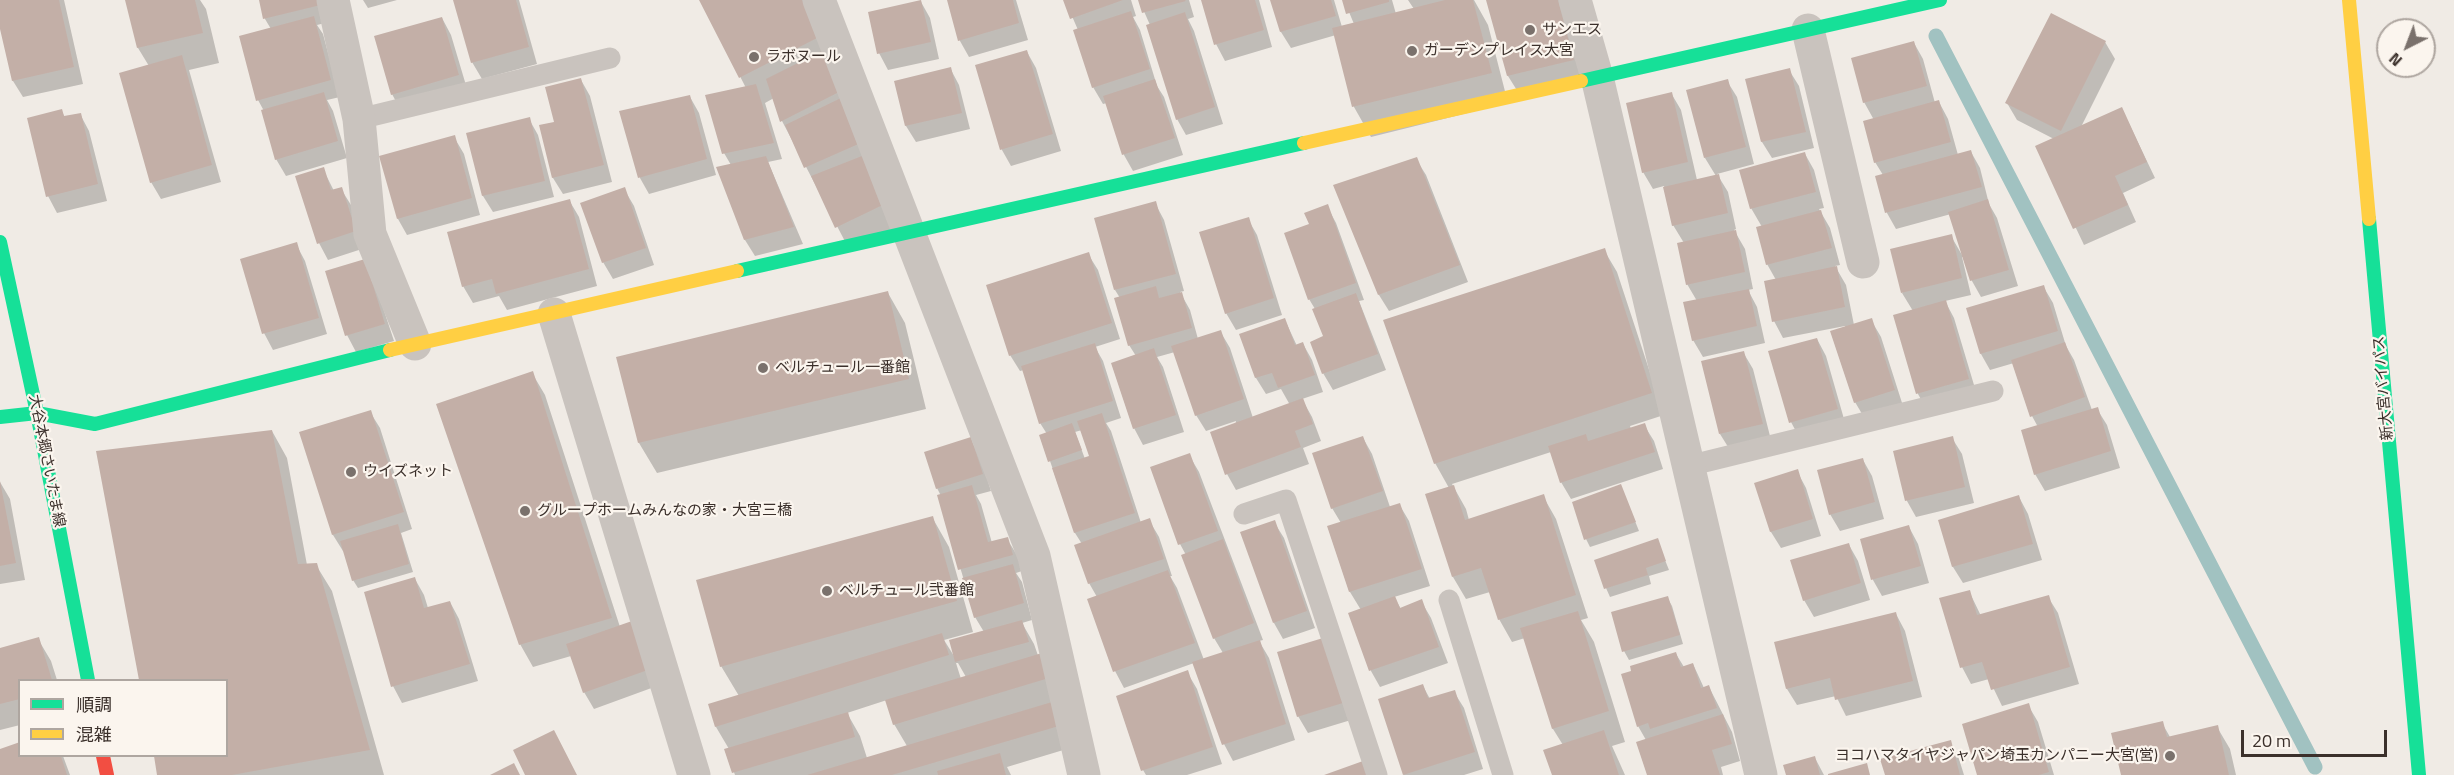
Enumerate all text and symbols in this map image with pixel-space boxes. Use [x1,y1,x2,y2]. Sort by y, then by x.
north arrow [2376,18,2436,78]
place label: サンエス [1542,21,1602,39]
marker: サンエス [1523,23,1537,37]
place label: ガーデンプレイス大宮 [1424,42,1574,60]
marker: ガーデンプレイス大宮 [1405,44,1419,58]
text: N [2383,47,2407,73]
place label: ラボヌール [766,48,841,66]
marker: ラボヌール [747,50,761,64]
street label: 新大宮バイパス [2370,335,2398,441]
place label: ベルチュール一番館 [775,359,910,377]
marker: ベルチュール一番館 [756,361,770,375]
street label: 大谷本郷さいたま線 [24,393,68,529]
place label: ウイズネット [363,463,453,481]
marker: ウイズネット [344,465,358,479]
place label: グループホームみんなの家・大宮三橋 [537,502,792,520]
marker: グループホームみんなの家・大宮三橋 [518,504,532,518]
place label: ベルチュール弐番館 [839,582,974,600]
marker: ベルチュール弐番館 [820,584,834,598]
legend [18,679,228,757]
text: 順調 [76,691,112,718]
scale bar [2244,718,2390,756]
text: 混雑 [76,721,112,748]
text: 20 m [2252,727,2291,754]
place label: ヨコハマタイヤジャパン埼玉カンパニー大宮(営) [1835,747,2158,765]
marker: ヨコハマタイヤジャパン埼玉カンパニー大宮(営) [2163,749,2177,763]

